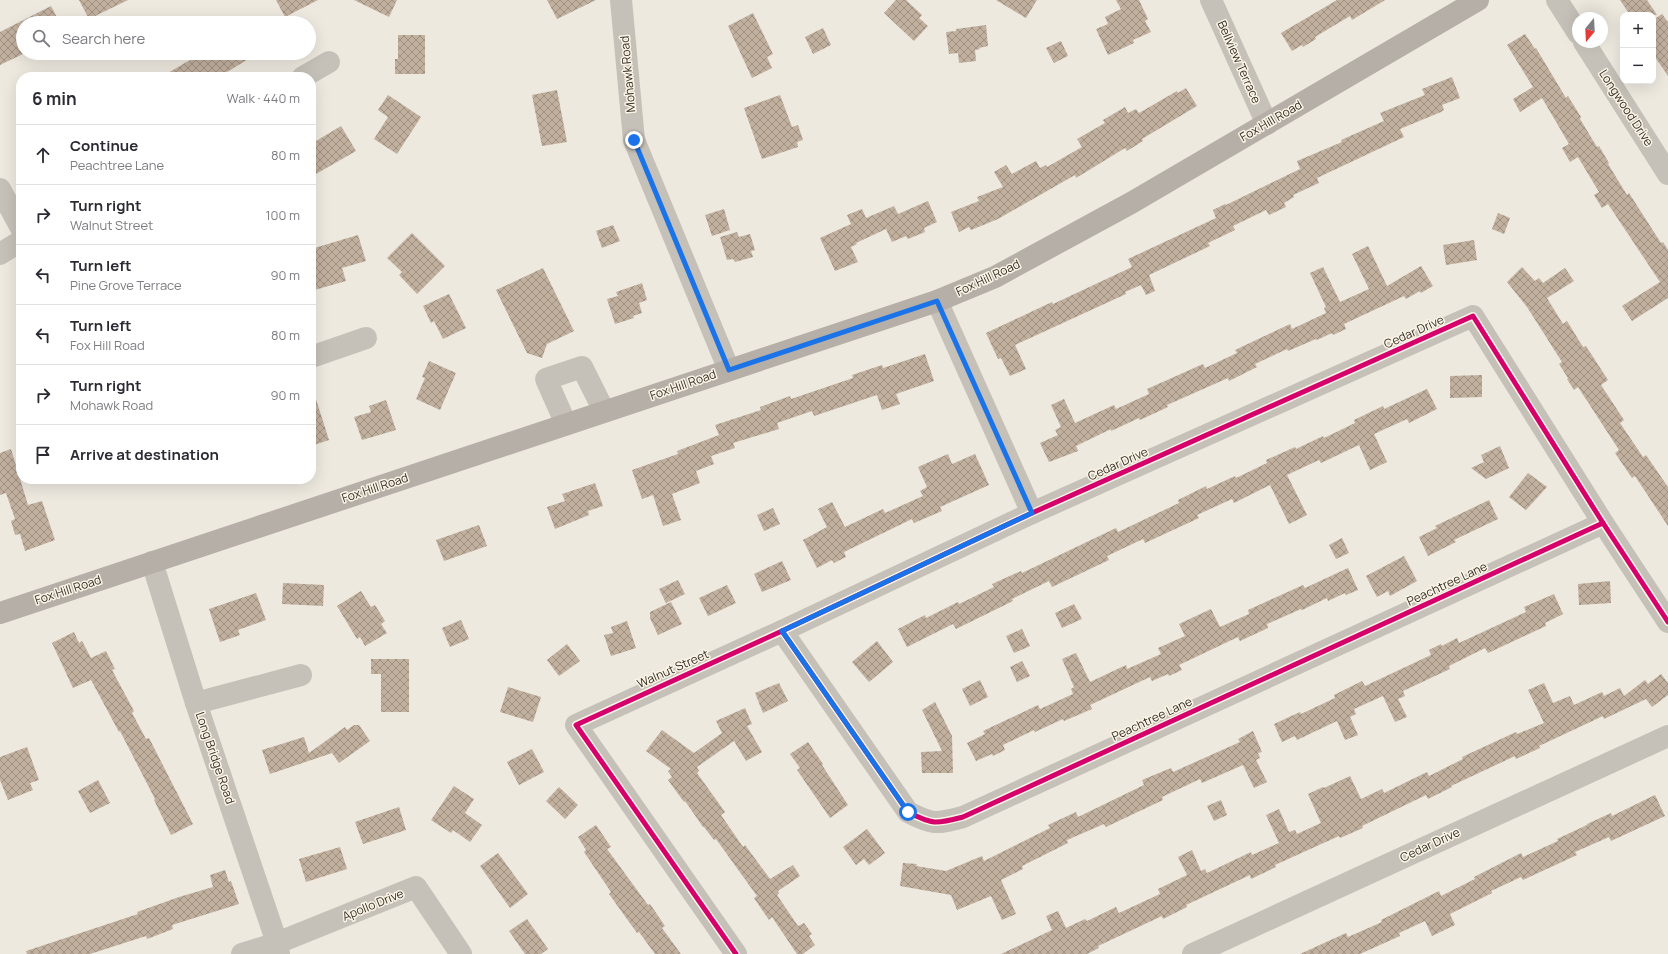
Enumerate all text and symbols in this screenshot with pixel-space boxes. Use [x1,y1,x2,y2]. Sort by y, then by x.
north arrow [1572,12,1608,48]
map controls [1620,12,1656,84]
button: + [1620,12,1656,48]
search box [16,16,316,60]
street label: Bellview Terrace [1214,18,1265,106]
icon: search [30,27,52,49]
text: Search here [62,28,145,49]
street label: Mohawk Road [616,35,639,113]
button: − [1620,48,1656,84]
street label: Longwood Drive [1595,66,1658,149]
text: 6 min [32,87,77,110]
text: Walk · 440 m [227,89,300,107]
street label: Fox Hill Road [1237,96,1305,145]
route end [625,131,643,149]
text: Continue [70,135,138,156]
icon: ahead [32,144,54,166]
text: 80 m [271,146,300,164]
text: Peachtree Lane [70,156,164,174]
text: Turn right [70,195,141,216]
icon: right [32,204,54,226]
text: 100 m [265,206,300,224]
text: Walnut Street [70,216,153,234]
text: Turn left [70,255,132,276]
street label: Fox Hill Road [953,255,1023,300]
icon: left [32,264,54,286]
text: 90 m [270,266,300,284]
text: Pine Grove Terrace [70,276,182,294]
street label: Cedar Drive [1381,311,1447,352]
text: Turn left [70,315,132,336]
icon: left [32,324,54,346]
text: 80 m [271,326,300,344]
text: Fox Hill Road [70,336,145,354]
street label: Fox Hill Road [647,365,718,404]
text: Turn right [70,375,141,396]
icon: right [32,384,54,406]
text: 90 m [270,386,300,404]
text: Mohawk Road [70,396,153,414]
street label: Cedar Drive [1085,443,1151,484]
icon: arrive [32,444,54,466]
text: Arrive at destination [70,444,219,465]
street label: Fox Hill Road [339,469,410,506]
street label: Peachtree Lane [1404,557,1490,610]
street label: Fox Hill Road [32,571,103,608]
street label: Walnut Street [634,645,712,692]
street label: Peachtree Lane [1109,692,1195,745]
street label: Long Bridge Road [192,709,239,806]
route start [899,803,917,821]
street label: Cedar Drive [1397,823,1462,866]
street label: Apollo Drive [340,884,406,925]

